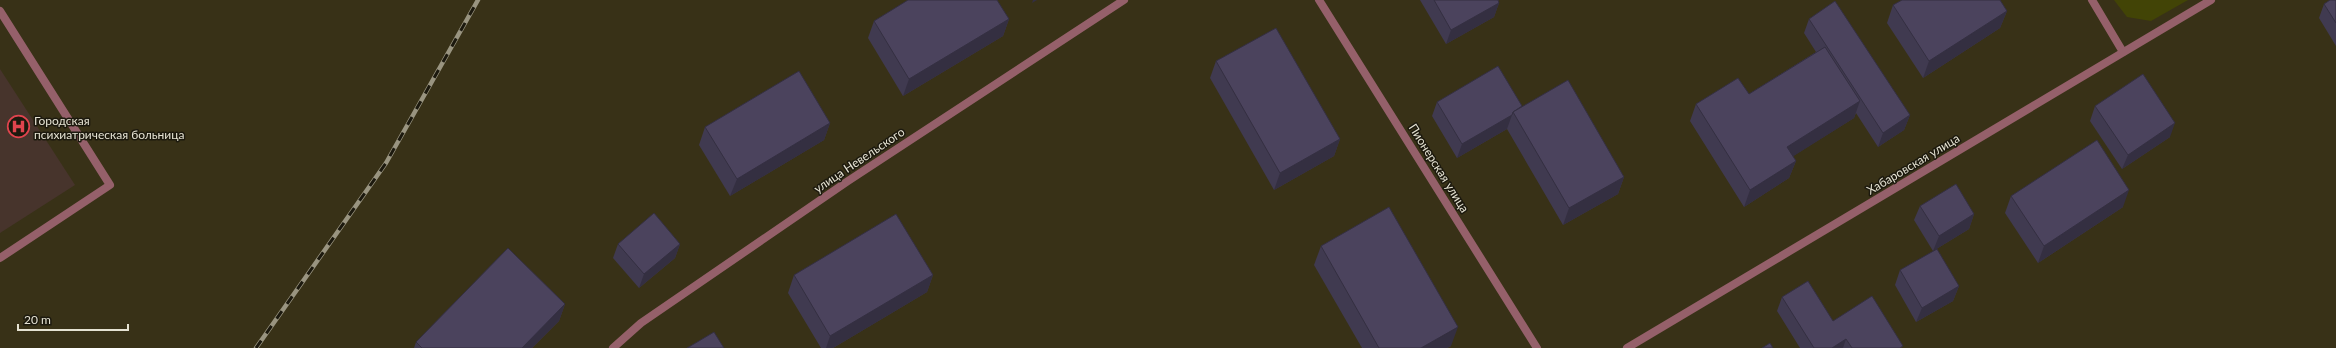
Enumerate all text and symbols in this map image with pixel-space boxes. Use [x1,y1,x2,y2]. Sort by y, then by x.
place label: Городская психиатрическая больница [34,113,185,142]
hospital icon: Городская психиатрическая больница [6,114,32,140]
street label: Пионерская улица [1406,121,1472,215]
street label: улица Невельского [811,124,907,196]
street label: Хабаровская улица [1864,130,1962,198]
scale bar [18,306,128,332]
text: 20 m [24,312,51,327]

